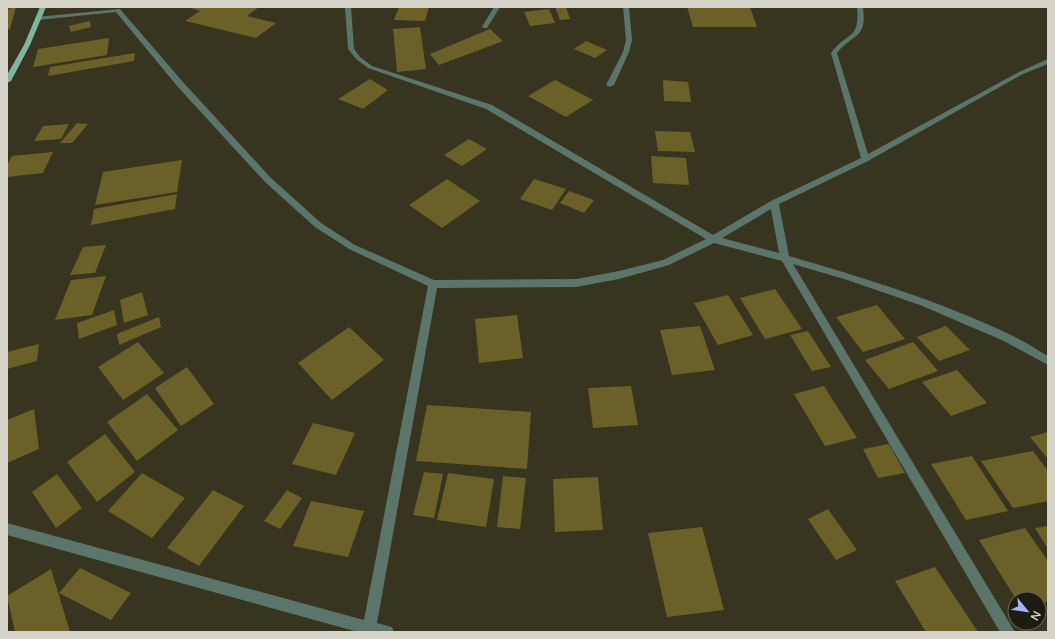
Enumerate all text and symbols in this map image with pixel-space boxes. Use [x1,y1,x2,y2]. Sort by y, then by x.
north arrow [1007,591,1047,631]
text: N [1027,609,1043,623]

